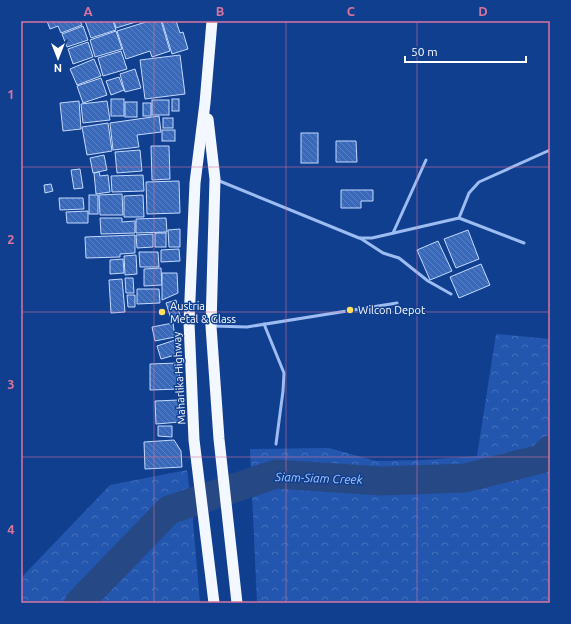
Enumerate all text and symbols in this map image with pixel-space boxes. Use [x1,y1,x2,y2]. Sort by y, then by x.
text: A [83,4,93,18]
text: B [216,4,225,18]
text: C [347,4,356,18]
text: D [478,4,488,18]
north arrow [38,38,78,78]
scale bar [405,38,526,64]
text: 50 m [411,45,438,58]
text: N [54,62,62,74]
text: 1 [7,87,15,101]
text: 2 [7,232,15,246]
place label: Austria Metal & Glass [170,300,236,325]
place label: Wilcon Depot [358,304,426,316]
marker: Wilcon Depot [345,305,355,315]
marker: Austria Metal & Glass [157,307,167,317]
street label: Maharlika Highway [171,331,187,425]
text: 3 [7,377,15,391]
water label: Siam-Siam Creek [274,470,364,486]
text: 4 [7,522,15,536]

